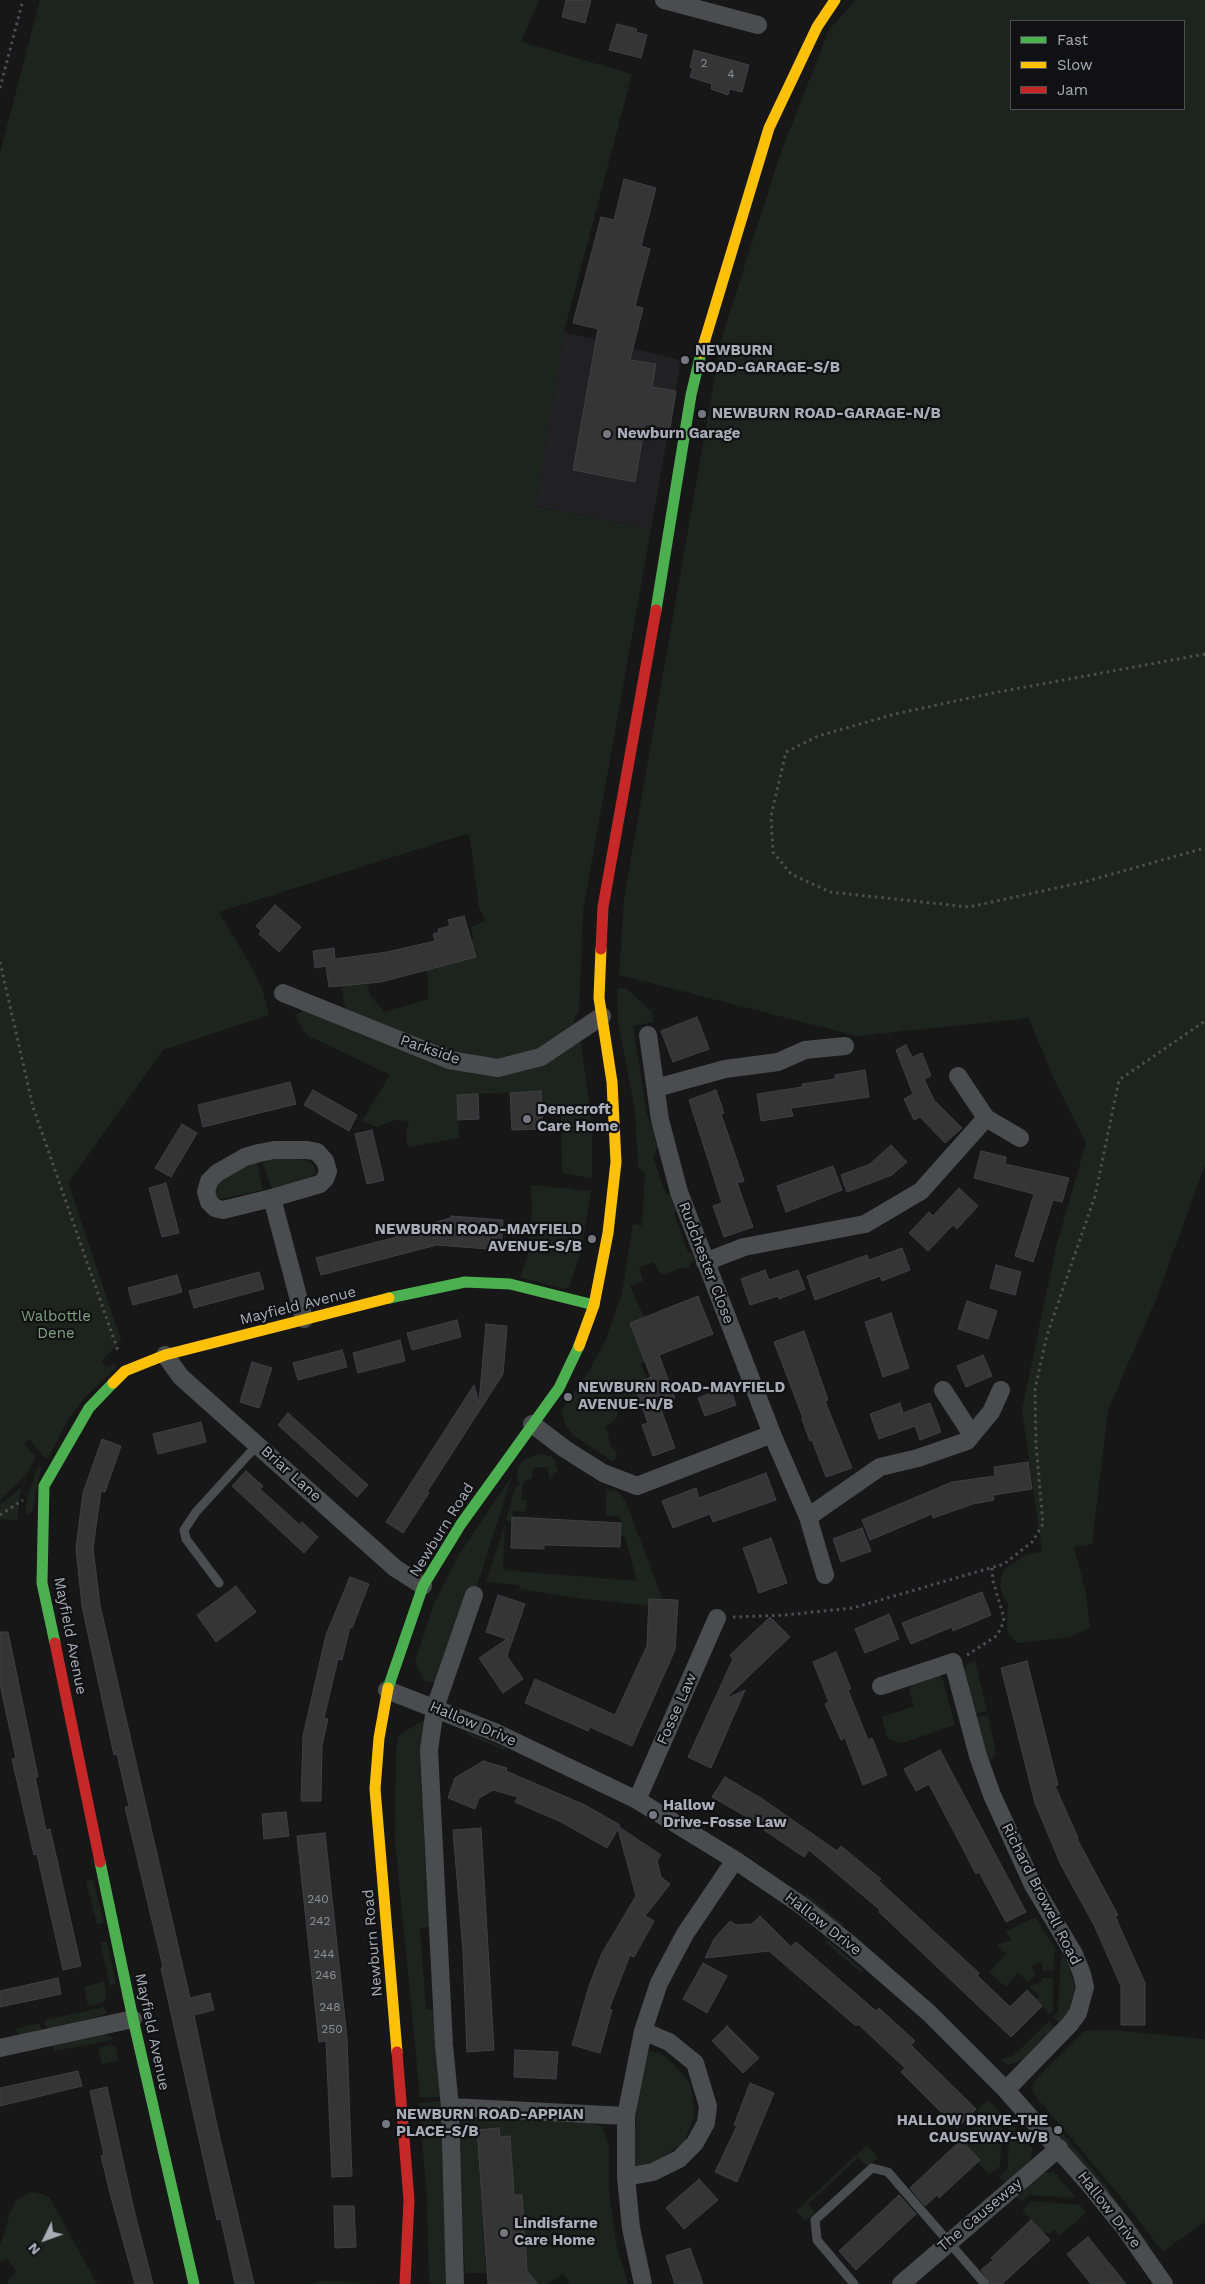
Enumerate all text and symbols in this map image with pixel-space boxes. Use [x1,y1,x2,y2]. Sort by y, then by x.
legend [1010,20,1185,110]
text: Fast [1057,31,1088,49]
house number: 2 [701,56,707,70]
text: Slow [1057,56,1093,74]
house number: 4 [727,67,735,81]
text: Jam [1057,81,1088,99]
place label: NEWBURN ROAD-GARAGE-S/B [695,342,840,377]
marker: NEWBURN ROAD-GARAGE-S/B [679,354,691,366]
place label: NEWBURN ROAD-GARAGE-N/B [712,405,941,423]
marker: NEWBURN ROAD-GARAGE-N/B [696,408,708,420]
place label: Newburn Garage [617,425,741,443]
marker: Newburn Garage [601,428,613,440]
street label: Parkside [398,1031,462,1069]
place label: Denecroft Care Home [537,1101,618,1136]
marker: Denecroft Care Home [521,1113,533,1125]
street label: Rudchester Close [674,1199,738,1327]
place label: NEWBURN ROAD-MAYFIELD AVENUE-S/B [375,1221,582,1256]
marker: NEWBURN ROAD-MAYFIELD AVENUE-S/B [586,1233,598,1245]
street label: Mayfield Avenue [238,1283,358,1329]
park label: Walbottle Dene [21,1308,91,1343]
place label: NEWBURN ROAD-MAYFIELD AVENUE-N/B [578,1379,785,1414]
marker: NEWBURN ROAD-MAYFIELD AVENUE-N/B [562,1391,574,1403]
street label: Briar Lane [257,1442,325,1506]
street label: Newburn Road [406,1480,478,1580]
street label: Mayfield Avenue [50,1576,90,1696]
street label: Fosse Law [653,1670,701,1748]
street label: Hallow Drive [427,1698,519,1750]
place label: Hallow Drive-Fosse Law [663,1797,787,1832]
marker: Hallow Drive-Fosse Law [647,1809,659,1821]
street label: Richard Browell Road [997,1820,1085,1968]
street label: Hallow Drive [781,1888,865,1960]
street label: Newburn Road [359,1889,387,1997]
house number: 240 [307,1892,329,1906]
house number: 242 [310,1914,330,1928]
house number: 244 [313,1947,335,1961]
house number: 246 [315,1968,337,1982]
street label: Mayfield Avenue [131,1972,173,2092]
house number: 248 [319,2000,341,2014]
house number: 250 [321,2022,343,2036]
place label: NEWBURN ROAD-APPIAN PLACE-S/B [396,2106,584,2141]
place label: HALLOW DRIVE-THE CAUSEWAY-W/B [897,2112,1048,2147]
marker: NEWBURN ROAD-APPIAN PLACE-S/B [380,2118,392,2130]
marker: HALLOW DRIVE-THE CAUSEWAY-W/B [1052,2124,1064,2136]
street label: Hallow Drive [1073,2168,1145,2252]
street label: The Causeway [934,2175,1026,2255]
north arrow [20,2214,70,2264]
place label: Lindisfarne Care Home [514,2215,598,2250]
marker: Lindisfarne Care Home [498,2227,510,2239]
text: N [24,2240,43,2258]

